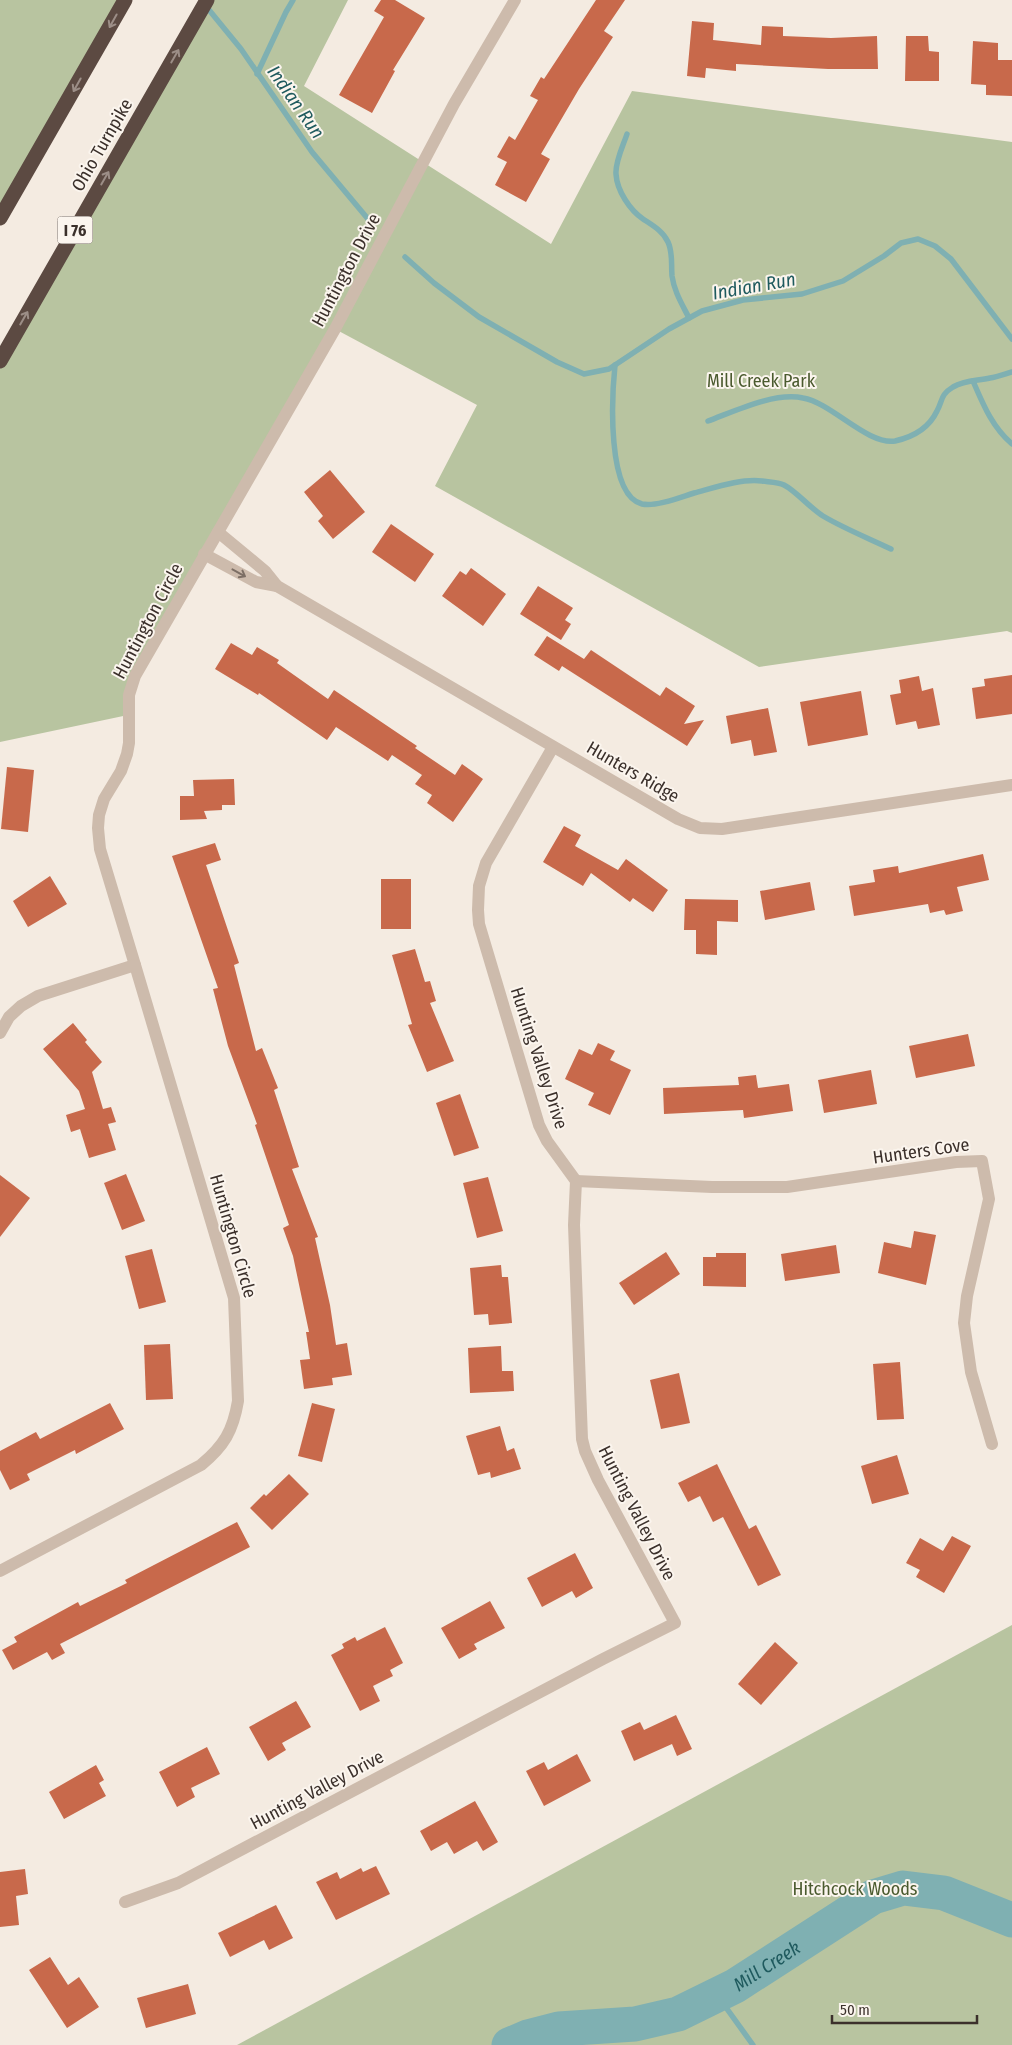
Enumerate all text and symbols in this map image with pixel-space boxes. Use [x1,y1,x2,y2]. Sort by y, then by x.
one-way arrow [107,14,117,28]
one-way arrow [170,49,180,64]
water label: Indian Run [262,61,330,143]
one-way arrow [71,77,81,92]
street label: Ohio Turnpike [67,95,137,195]
one-way arrow [101,171,111,185]
street label: Huntington Drive [307,210,385,330]
road number: I 76 [58,216,92,244]
water label: Indian Run [711,267,797,305]
one-way arrow [20,312,30,326]
park label: Mill Creek Park [707,370,816,392]
street label: Huntington Circle [108,559,188,683]
one-way arrow [232,568,247,578]
street label: Hunters Ridge [583,737,683,807]
street label: Hunting Valley Drive [506,984,572,1132]
street label: Hunters Cove [871,1133,971,1169]
street label: Huntington Circle [205,1172,261,1301]
street label: Hunting Valley Drive [594,1442,680,1584]
street label: Hunting Valley Drive [246,1745,388,1834]
park label: Hitchcock Woods [793,1878,918,1900]
water label: Mill Creek [729,1936,804,1996]
scale bar [832,1992,977,2024]
text: 50 m [840,2001,870,2019]

